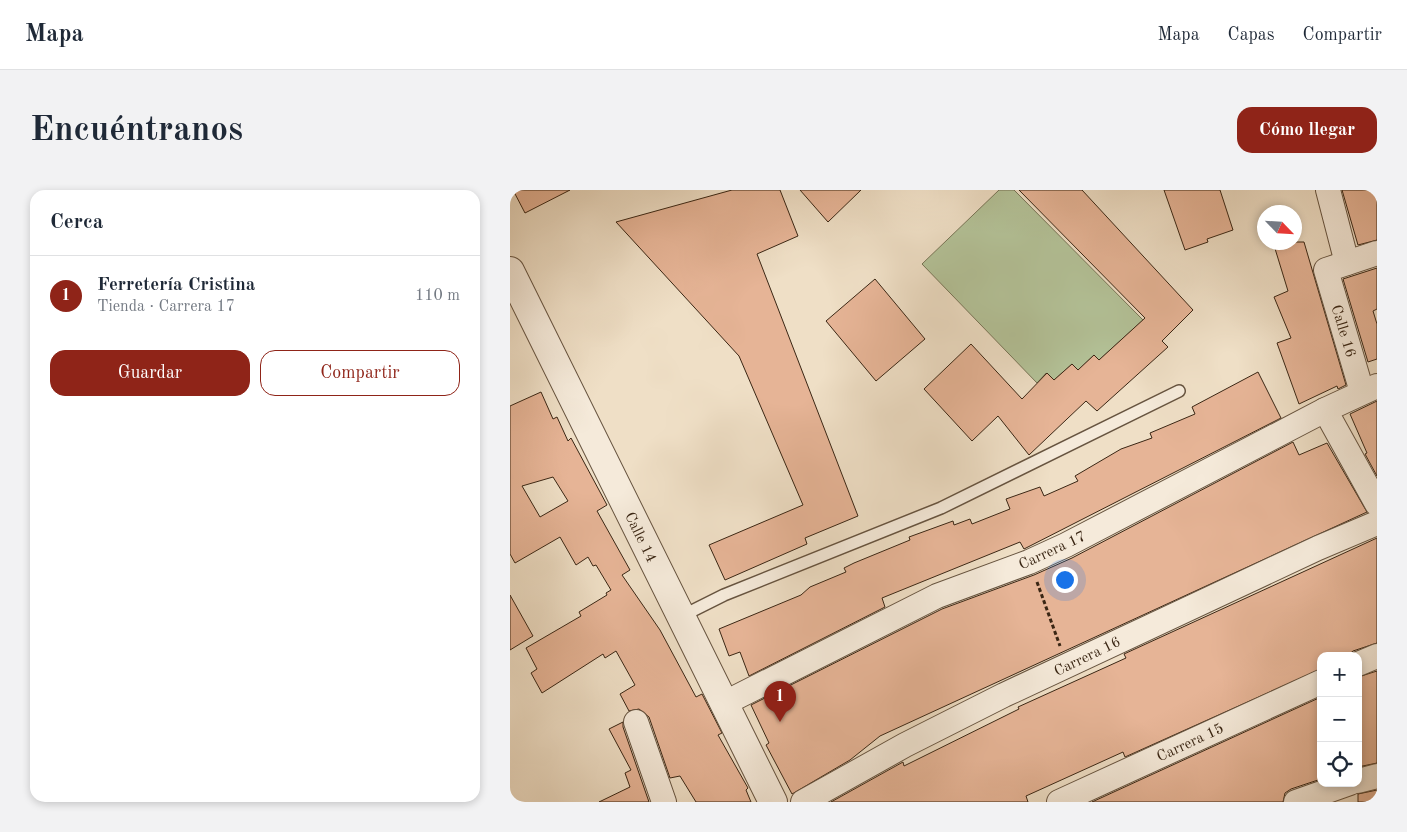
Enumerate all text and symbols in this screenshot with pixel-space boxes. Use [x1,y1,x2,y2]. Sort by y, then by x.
text: Mapa [25,23,84,47]
text: Mapa [1157,26,1200,44]
text: Capas [1228,26,1275,44]
text: Compartir [1303,26,1382,44]
button: Cómo llegar [1237,107,1377,153]
text: Encuéntranos [30,113,243,148]
north arrow [1257,205,1302,250]
text: Cerca [50,212,103,233]
text: Ferretería Cristina [97,276,255,295]
text: 1 [61,288,71,304]
text: 110 m [415,288,460,304]
text: Tienda · Carrera 17 [97,299,235,315]
street label: Calle 16 [1327,303,1358,359]
button: Guardar [50,350,250,396]
button: Compartir [260,350,460,396]
street label: Calle 14 [621,510,658,565]
street label: Carrera 17 [1017,529,1088,573]
your location [1052,567,1078,593]
street label: Carrera 16 [1052,635,1123,680]
map controls [1317,652,1362,787]
button: + [1317,652,1362,697]
pin: 1 [764,681,796,722]
button: − [1317,697,1362,742]
street label: Carrera 15 [1155,721,1226,765]
button: locate [1317,742,1362,787]

